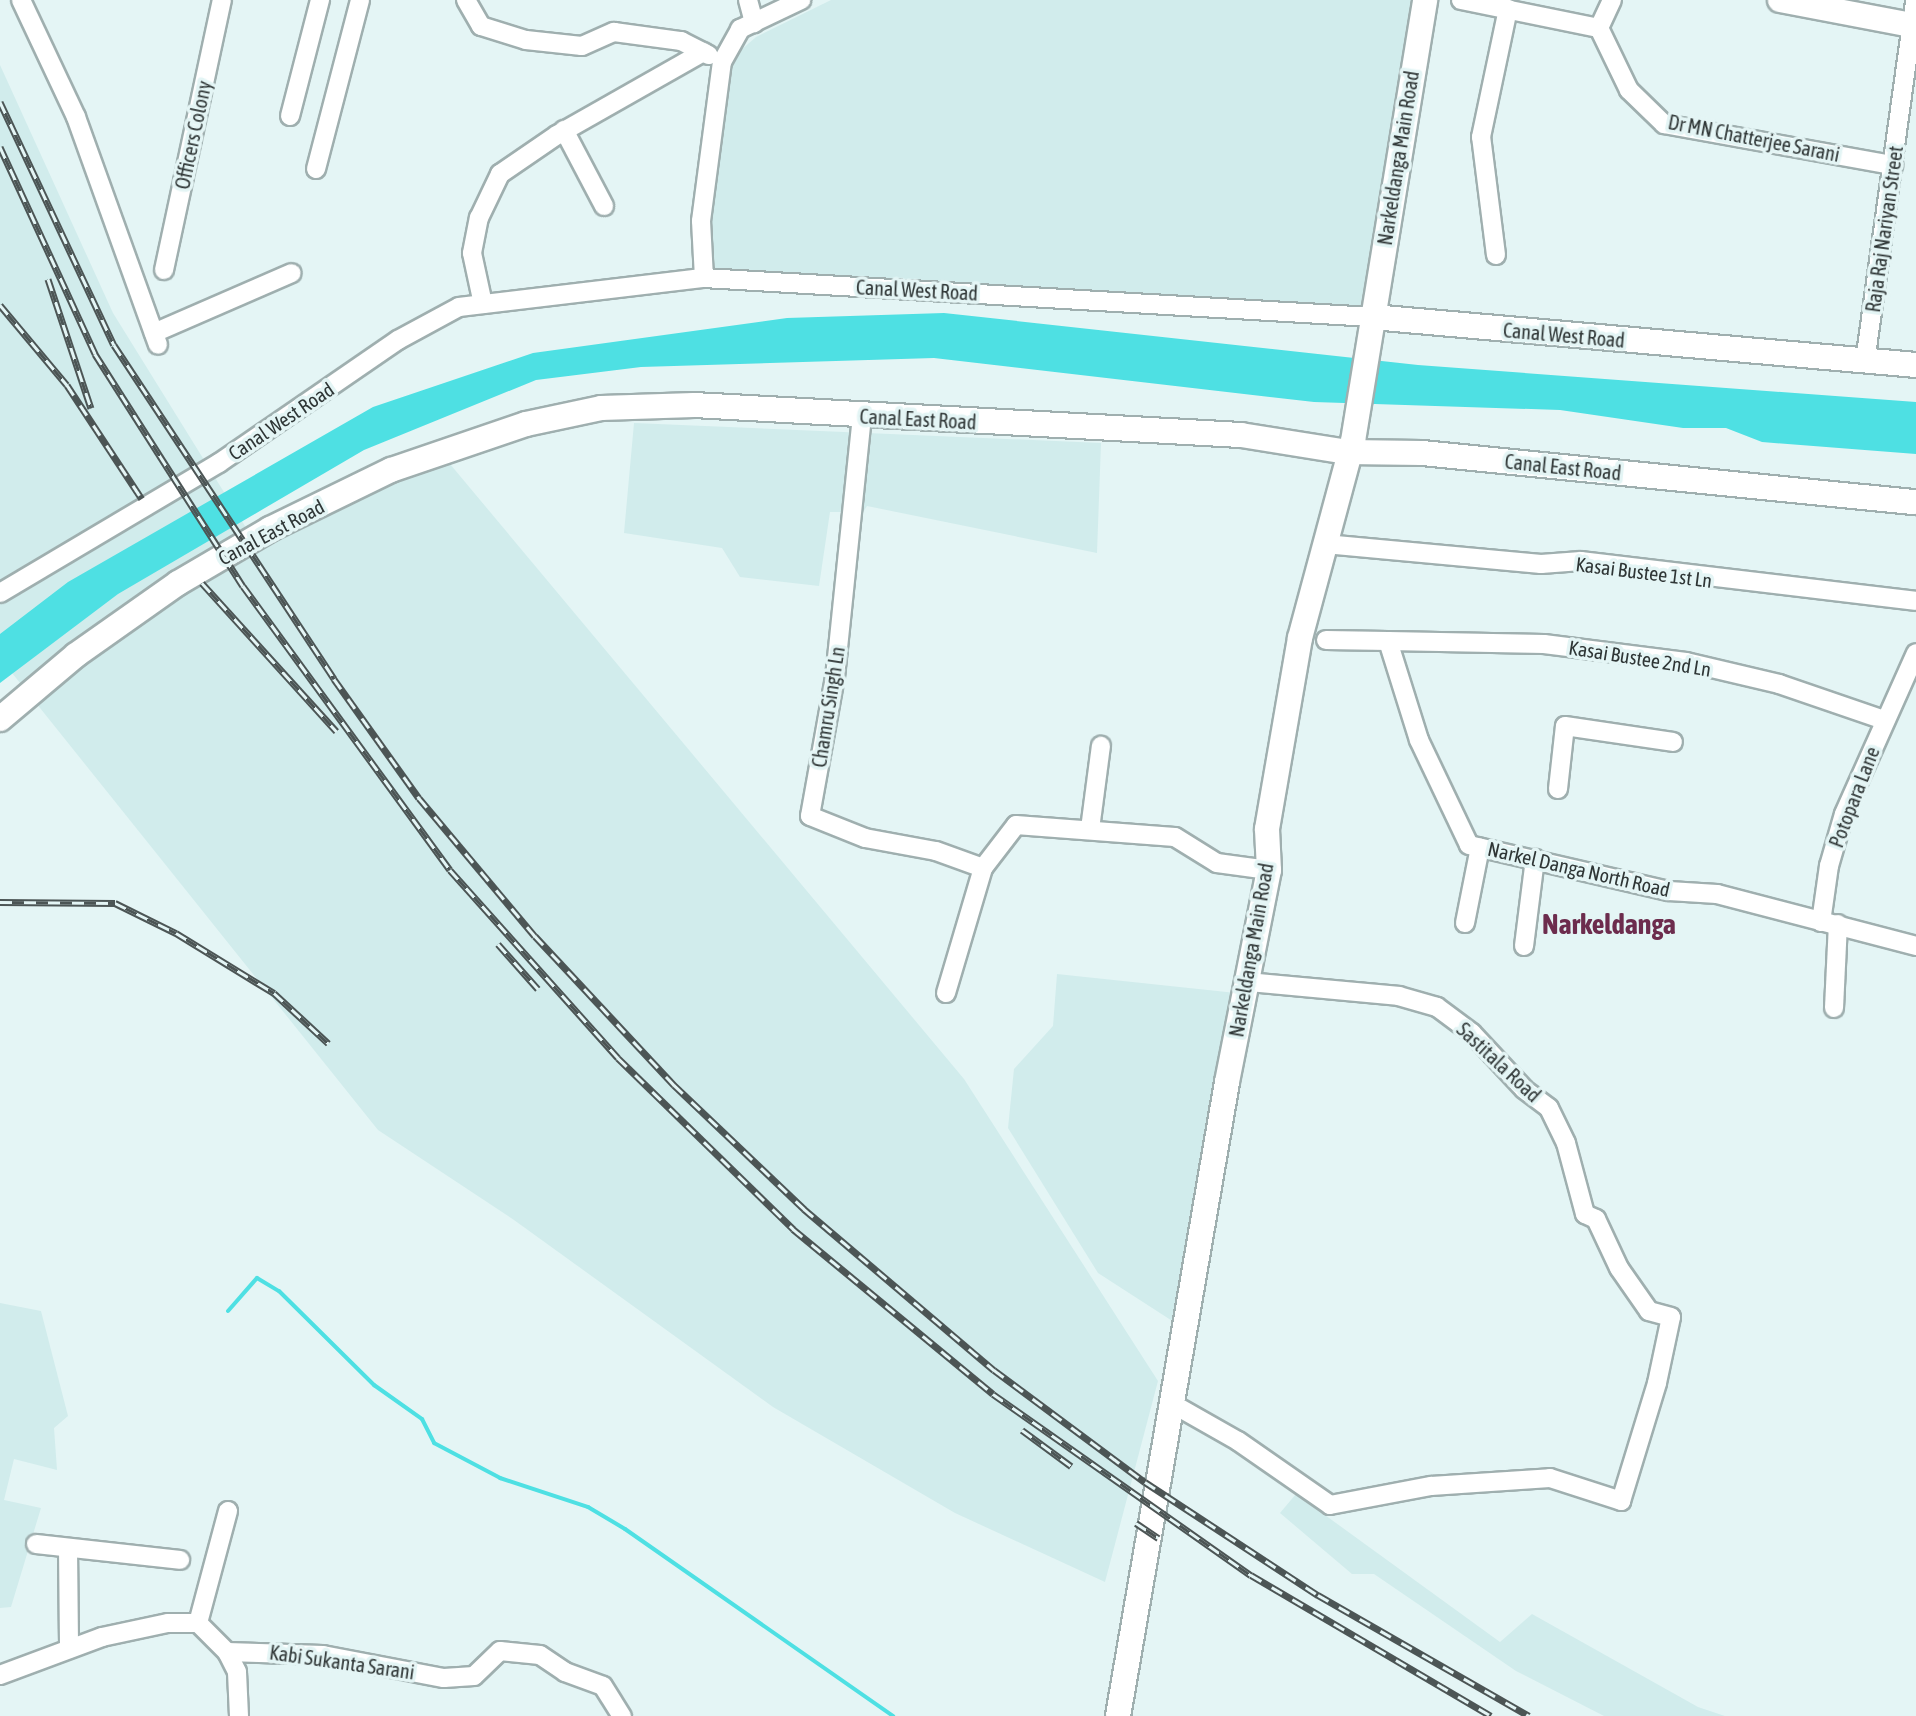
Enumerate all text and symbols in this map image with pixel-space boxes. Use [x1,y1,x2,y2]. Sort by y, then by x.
street label: Narkeldanga Main Road [1372,69,1424,247]
street label: Officers Colony [170,79,216,191]
street label: Dr MN Chatterjee Sarani [1666,110,1842,166]
street label: Raja Raj Nariyan Street [1860,144,1908,314]
street label: Canal West Road [855,275,979,305]
street label: Canal West Road [1502,318,1626,352]
street label: Canal West Road [224,377,338,465]
street label: Canal East Road [859,404,977,434]
street label: Canal East Road [1504,449,1622,485]
street label: Canal East Road [214,494,328,570]
street label: Kasai Bustee 1st Ln [1574,552,1714,592]
street label: Kasai Bustee 2nd Ln [1567,635,1713,681]
street label: Chamru Singh Ln [807,645,849,769]
street label: Potopara Lane [1824,743,1884,851]
street label: Narkel Danga North Road [1486,836,1672,902]
street label: Narkeldanga Main Road [1224,861,1278,1039]
district label: Narkeldanga [1542,907,1676,941]
street label: Sastitala Road [1452,1017,1546,1107]
street label: Kabi Sukanta Sarani [268,1640,416,1684]

